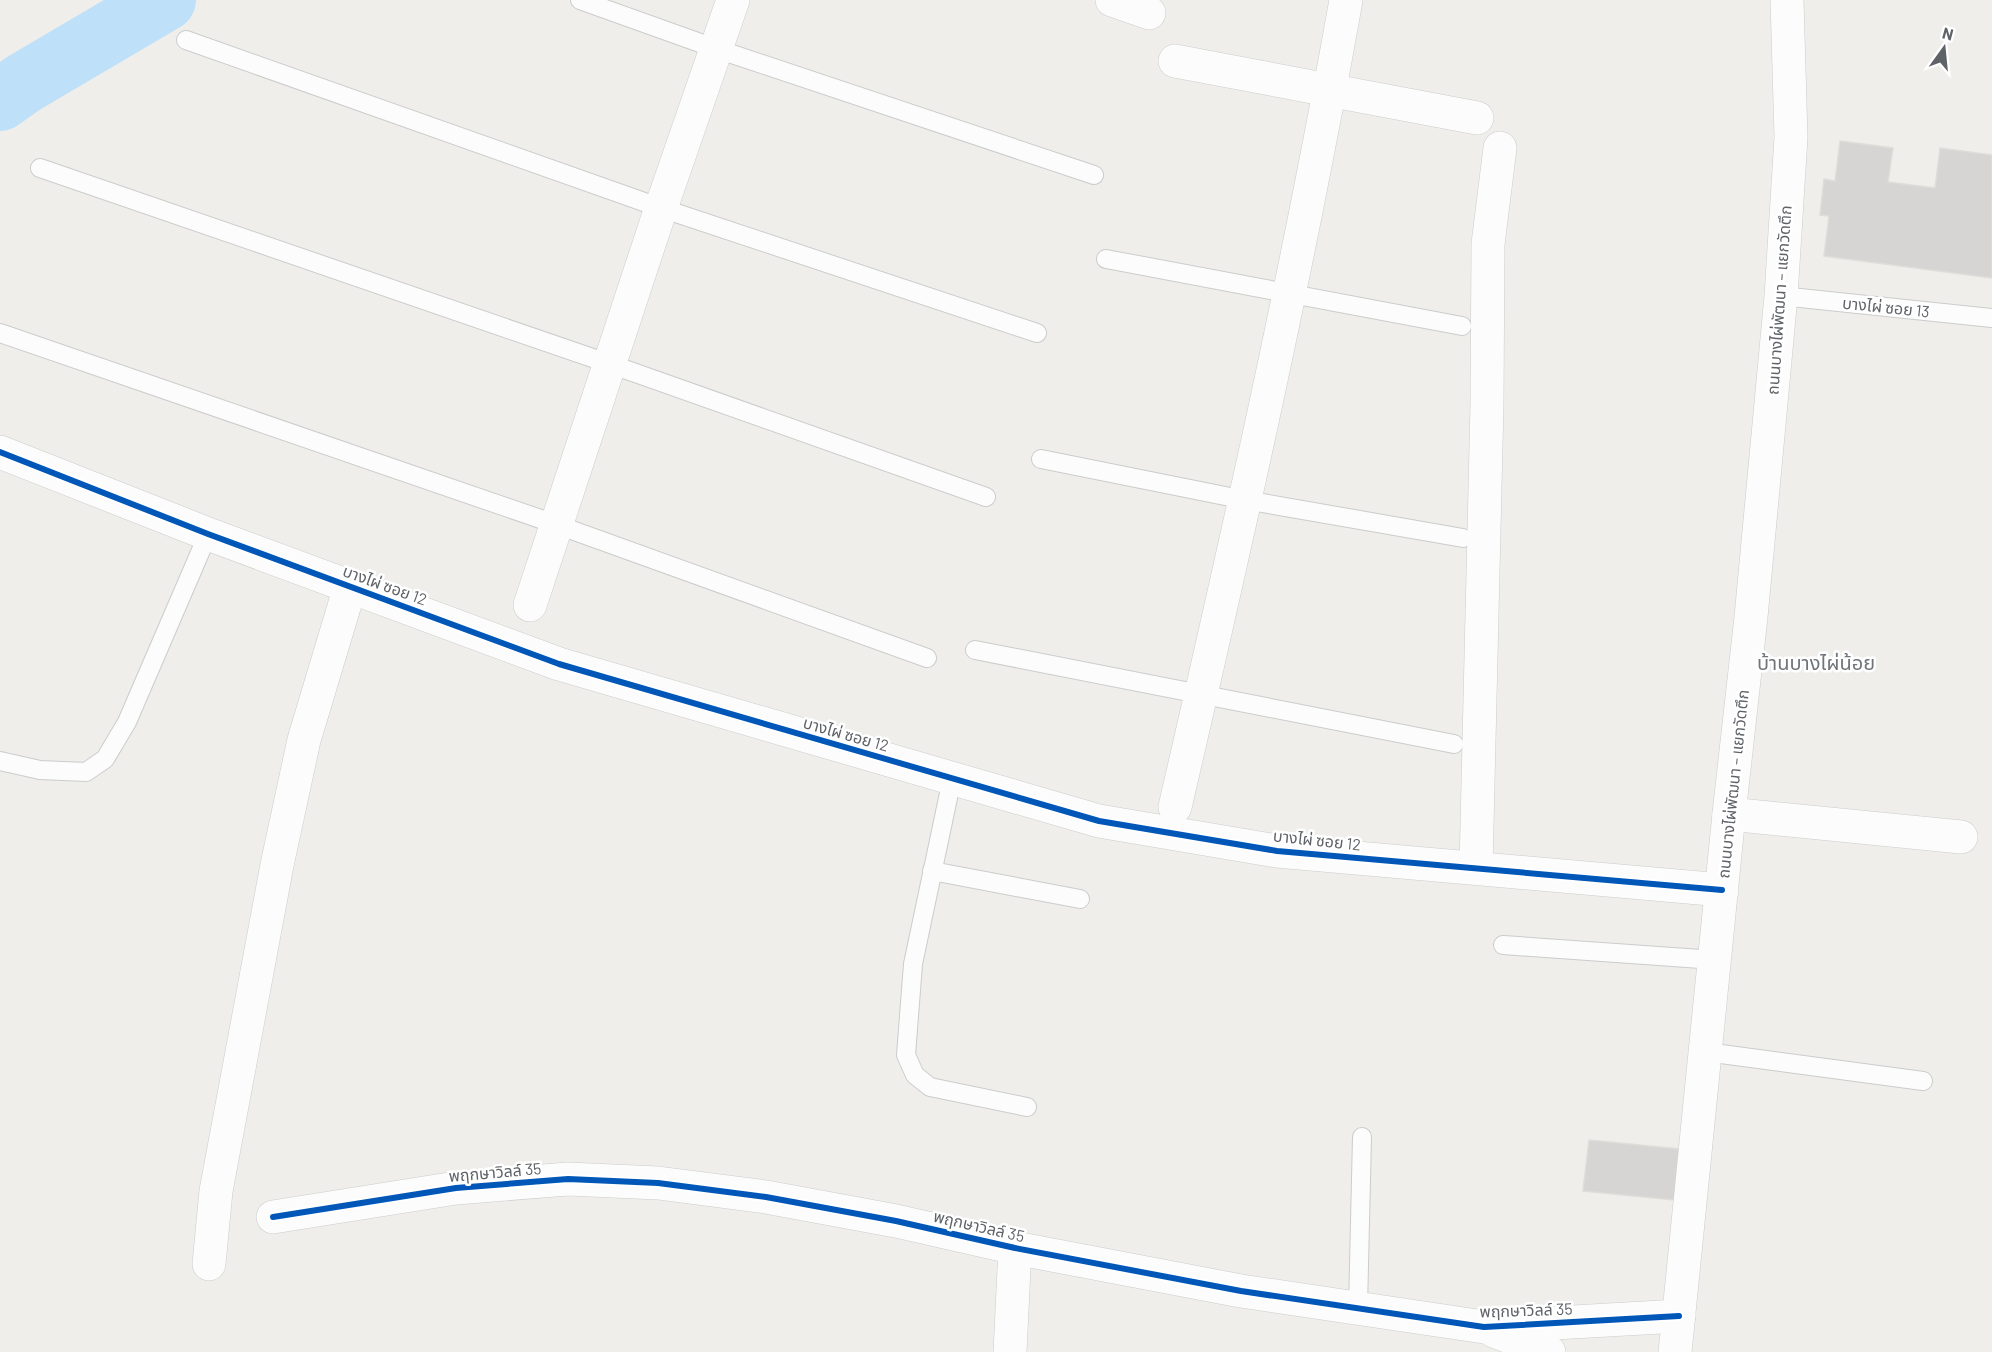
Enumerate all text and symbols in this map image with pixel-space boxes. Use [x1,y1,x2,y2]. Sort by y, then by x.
north arrow [1914,18,1974,78]
text: N [1940,22,1956,44]
street label: ถนนบางไผ่พัฒนา – แยกวัดตึก [1762,205,1795,395]
street label: บางไผ่ ซอย 13 [1841,292,1931,321]
street label: บางไผ่ ซอย 12 [341,561,430,609]
district label: บ้านบางไผ่น้อย [1757,650,1875,674]
street label: ถนนบางไผ่พัฒนา – แยกวัดตึก [1713,689,1752,879]
street label: บางไผ่ ซอย 12 [801,712,891,755]
street label: บางไผ่ ซอย 12 [1272,825,1362,854]
street label: พฤกษาวิลล์ 35 [448,1158,542,1185]
street label: พฤกษาวิลล์ 35 [932,1206,1027,1245]
street label: พฤกษาวิลล์ 35 [1479,1298,1573,1321]

